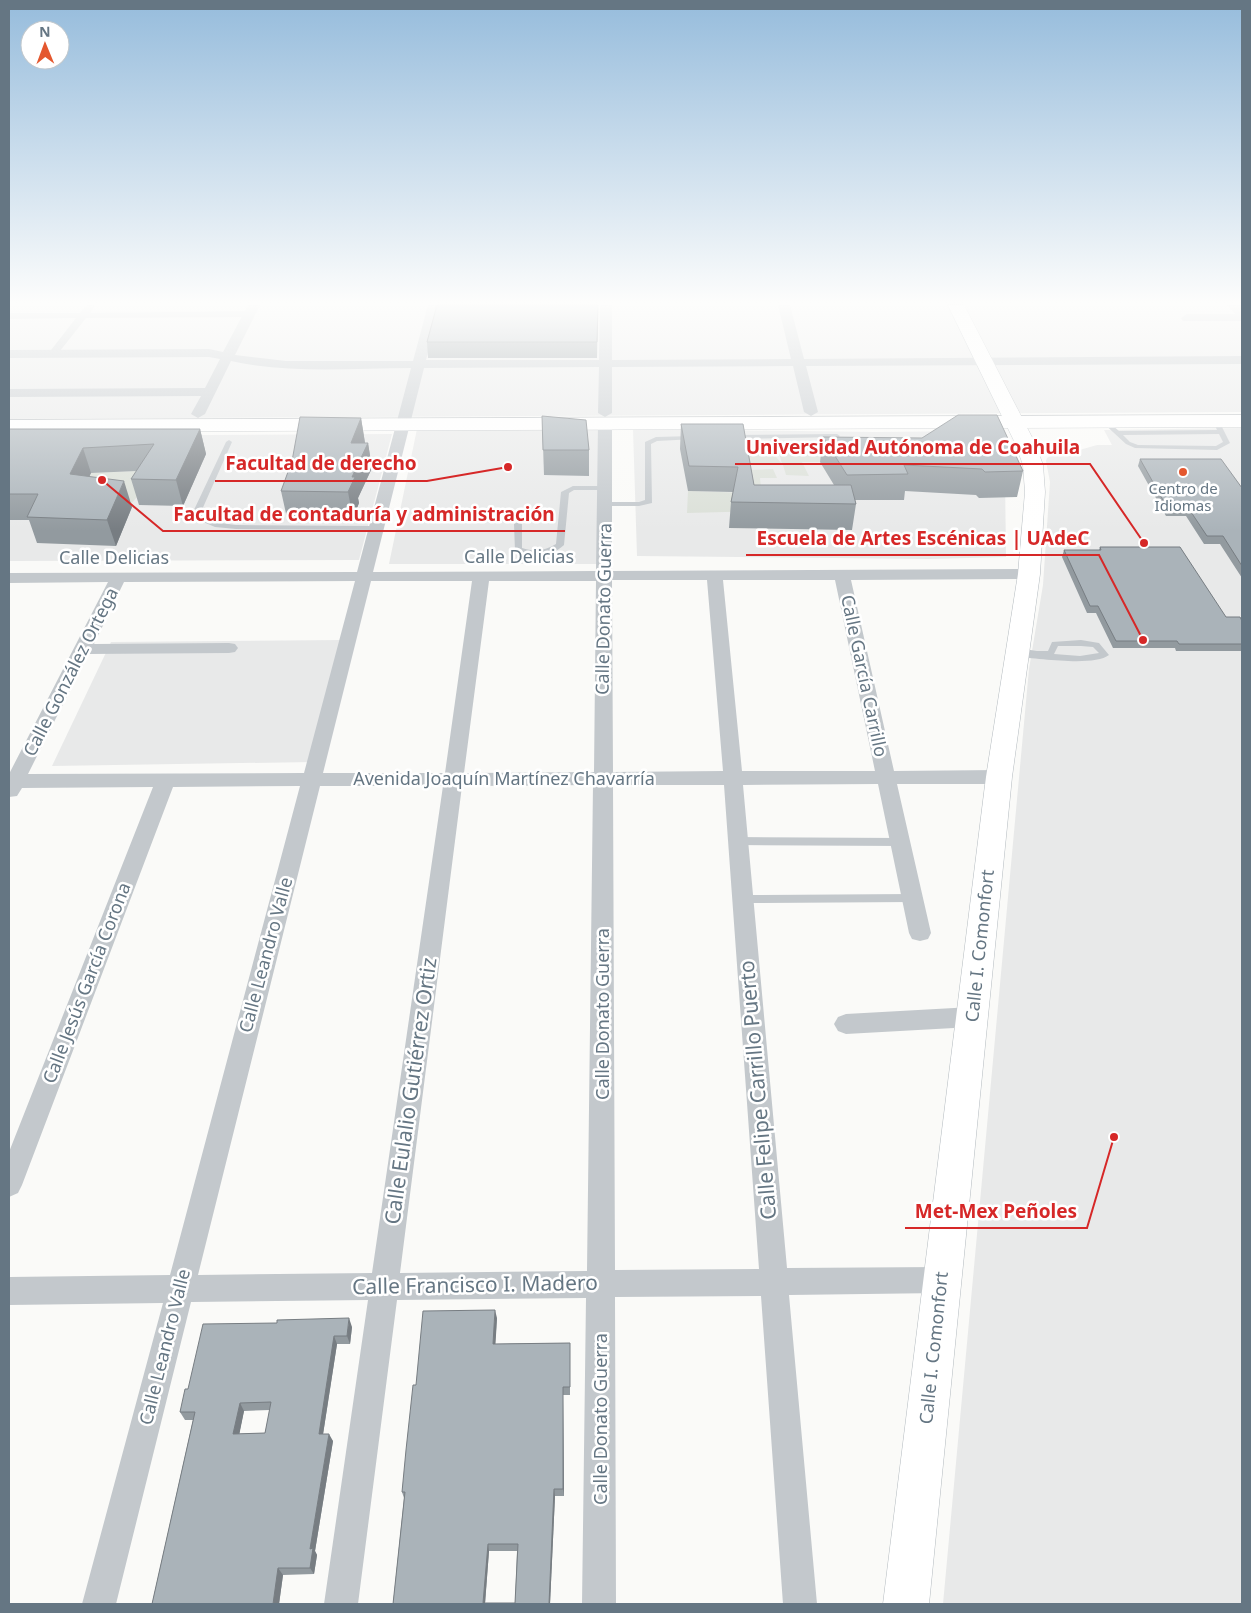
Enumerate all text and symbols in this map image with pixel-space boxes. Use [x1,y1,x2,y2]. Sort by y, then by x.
north arrow [20,20,70,70]
text: N [39,22,51,41]
callout: Universidad Autónoma de Coahuila [735,430,1090,464]
text: Universidad Autónoma de Coahuila [746,434,1080,460]
callout: Facultad de derecho [215,447,427,481]
text: Facultad de derecho [225,450,417,476]
marker: Centro de Idiomas [1177,466,1189,478]
place label: Centro de Idiomas [1148,478,1218,515]
callout: Facultad de contaduría y administración [163,497,565,531]
text: Facultad de contaduría y administración [173,501,555,527]
callout: Escuela de Artes Escénicas | UAdeC [746,521,1099,555]
street label: Calle Donato Guerra [590,523,616,695]
text: Escuela de Artes Escénicas | UAdeC [757,525,1089,551]
street label: Calle Delicias [464,544,574,568]
street label: Calle Delicias [59,545,169,569]
street label: Calle González Ortega [17,583,123,760]
street label: Calle García Carrillo [836,593,894,759]
street label: Avenida Joaquín Martínez Chavarría [353,766,655,790]
street label: Calle I. Comonfort [959,868,999,1023]
street label: Calle Leandro Valle [233,874,297,1035]
street label: Calle Jesús García Corona [37,879,136,1087]
street label: Calle Donato Guerra [590,928,614,1100]
street label: Calle Eulalio Gutiérrez Ortiz [377,956,443,1226]
street label: Calle Felipe Carrillo Puerto [732,959,782,1221]
callout: Met-Mex Peñoles [905,1194,1087,1228]
text: Met-Mex Peñoles [915,1198,1077,1224]
street label: Calle Leandro Valle [133,1266,195,1427]
street label: Calle Francisco I. Madero [352,1268,598,1300]
street label: Calle I. Comonfort [913,1270,953,1425]
street label: Calle Donato Guerra [588,1333,612,1505]

